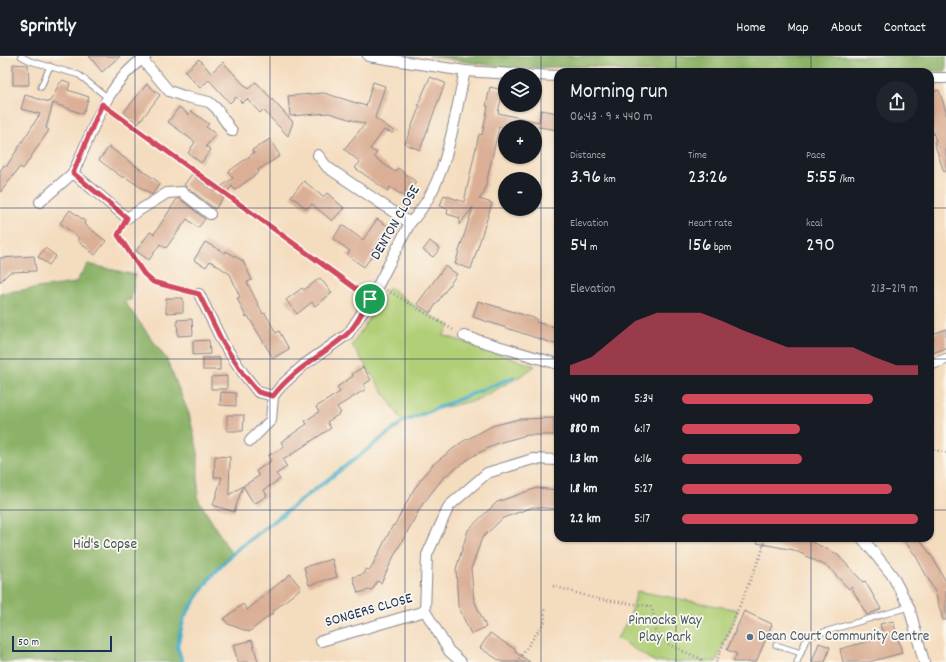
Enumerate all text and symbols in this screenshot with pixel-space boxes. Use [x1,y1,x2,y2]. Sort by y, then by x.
text: Sprintly [20,14,76,41]
text: Home [736,18,765,38]
text: Map [787,18,809,38]
text: About [831,18,862,38]
text: Contact [884,18,926,38]
map controls [498,68,542,216]
button: layers [498,68,542,112]
text: Morning run [570,77,668,108]
button: share [876,81,918,123]
text: 06:43 · 9 × 440 m [570,108,652,127]
button: + [498,120,542,164]
text: Distance [570,148,606,164]
text: Time [688,148,707,164]
text: Pace [806,148,825,164]
text: 3.96 [570,164,601,192]
text: 23:26 [688,164,727,192]
text: 5:55 [806,164,837,192]
button: − [498,172,542,216]
text: km [601,172,616,188]
text: /km [837,172,855,188]
street label: DENTON CLOSE [366,181,426,264]
text: Elevation [570,216,608,232]
text: Heart rate [688,216,732,232]
text: kcal [806,216,823,232]
text: 54 [570,232,588,260]
text: 156 [688,232,711,260]
text: 290 [806,232,835,260]
text: m [588,240,598,256]
text: bpm [711,240,731,256]
text: Elevation [570,280,615,299]
text: 213–219 m [871,280,918,299]
pin [353,282,387,316]
icon: arrive [359,288,381,310]
text: 440 m [570,390,600,409]
text: 5:34 [634,390,653,409]
text: 880 m [570,420,599,439]
text: 6:17 [634,420,650,439]
text: 1.3 km [570,450,598,469]
text: 6:16 [634,450,652,469]
text: 1.8 km [570,480,597,499]
text: 5:27 [634,480,653,499]
text: 2.2 km [570,510,601,529]
text: 5:17 [634,510,650,529]
park label: Hid's Copse [73,534,137,556]
street label: SONGERS CLOSE [323,588,415,634]
park label: Pinnocks Way Play Park [628,610,703,649]
place label: Dean Court Community Centre [758,626,930,648]
marker: Dean Court Community Centre [745,632,755,642]
scale bar [12,634,112,653]
text: 50 m [18,635,39,651]

